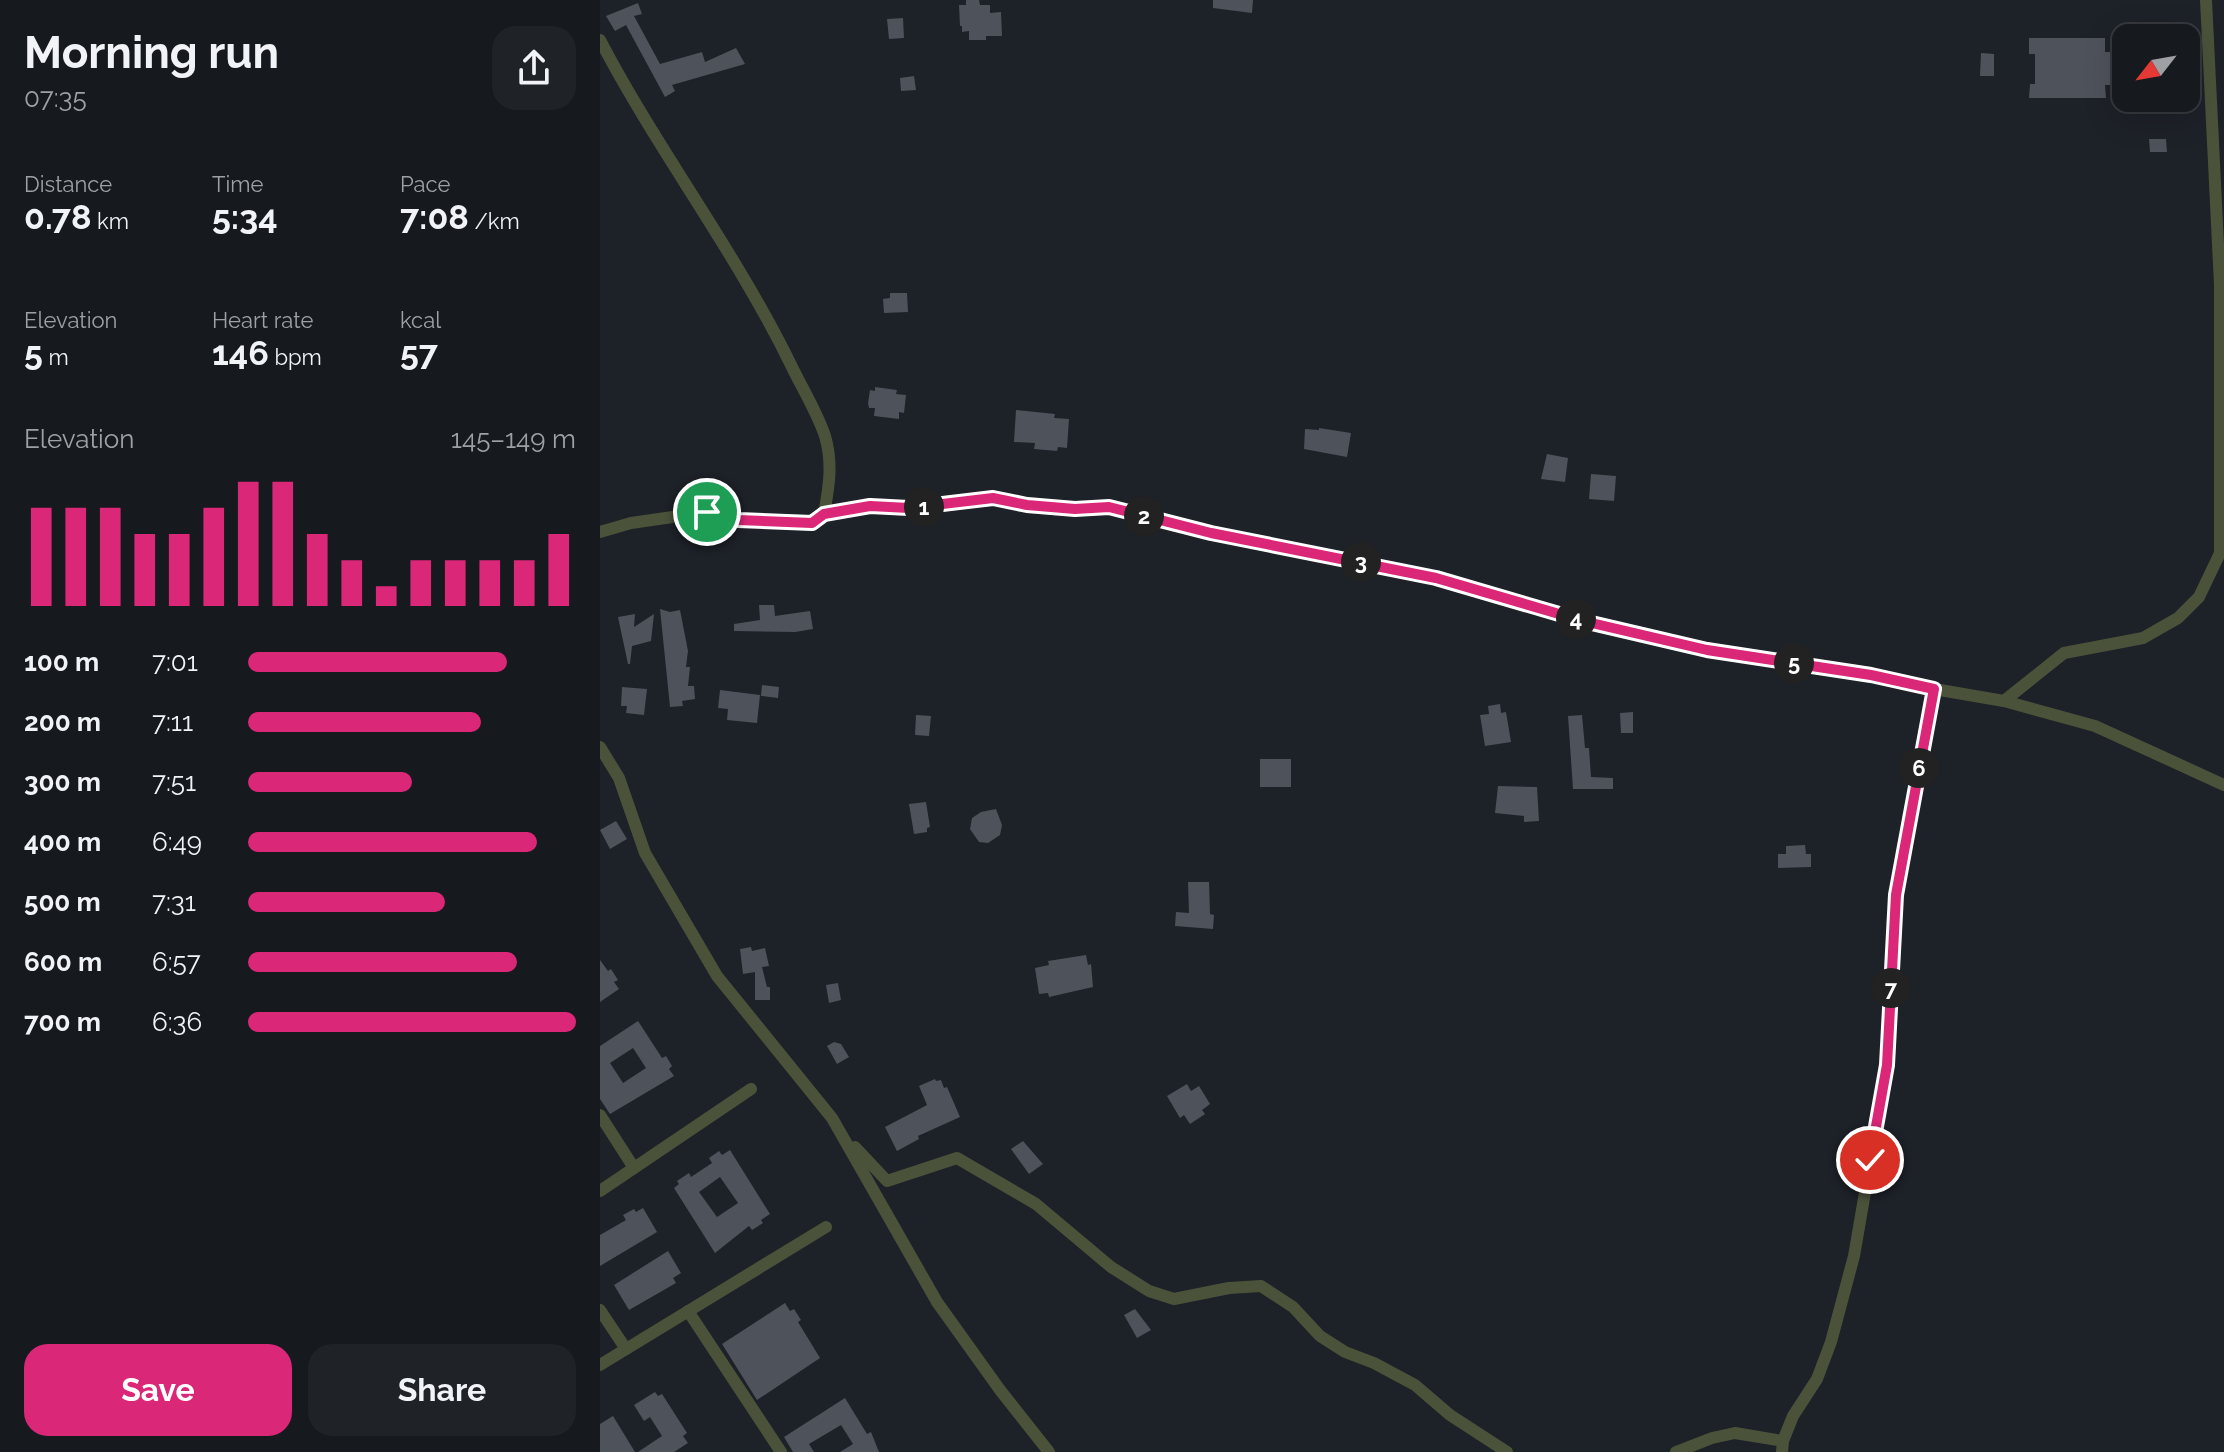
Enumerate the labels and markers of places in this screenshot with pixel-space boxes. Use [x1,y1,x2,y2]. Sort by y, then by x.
pin [673,478,741,546]
pin: 1 [904,487,944,527]
pin: 2 [1124,496,1164,536]
pin: 3 [1341,542,1381,582]
pin: 4 [1556,599,1596,639]
pin: 5 [1774,643,1814,683]
pin: 6 [1899,748,1939,788]
pin: 7 [1871,968,1911,1008]
pin [1836,1126,1904,1194]

